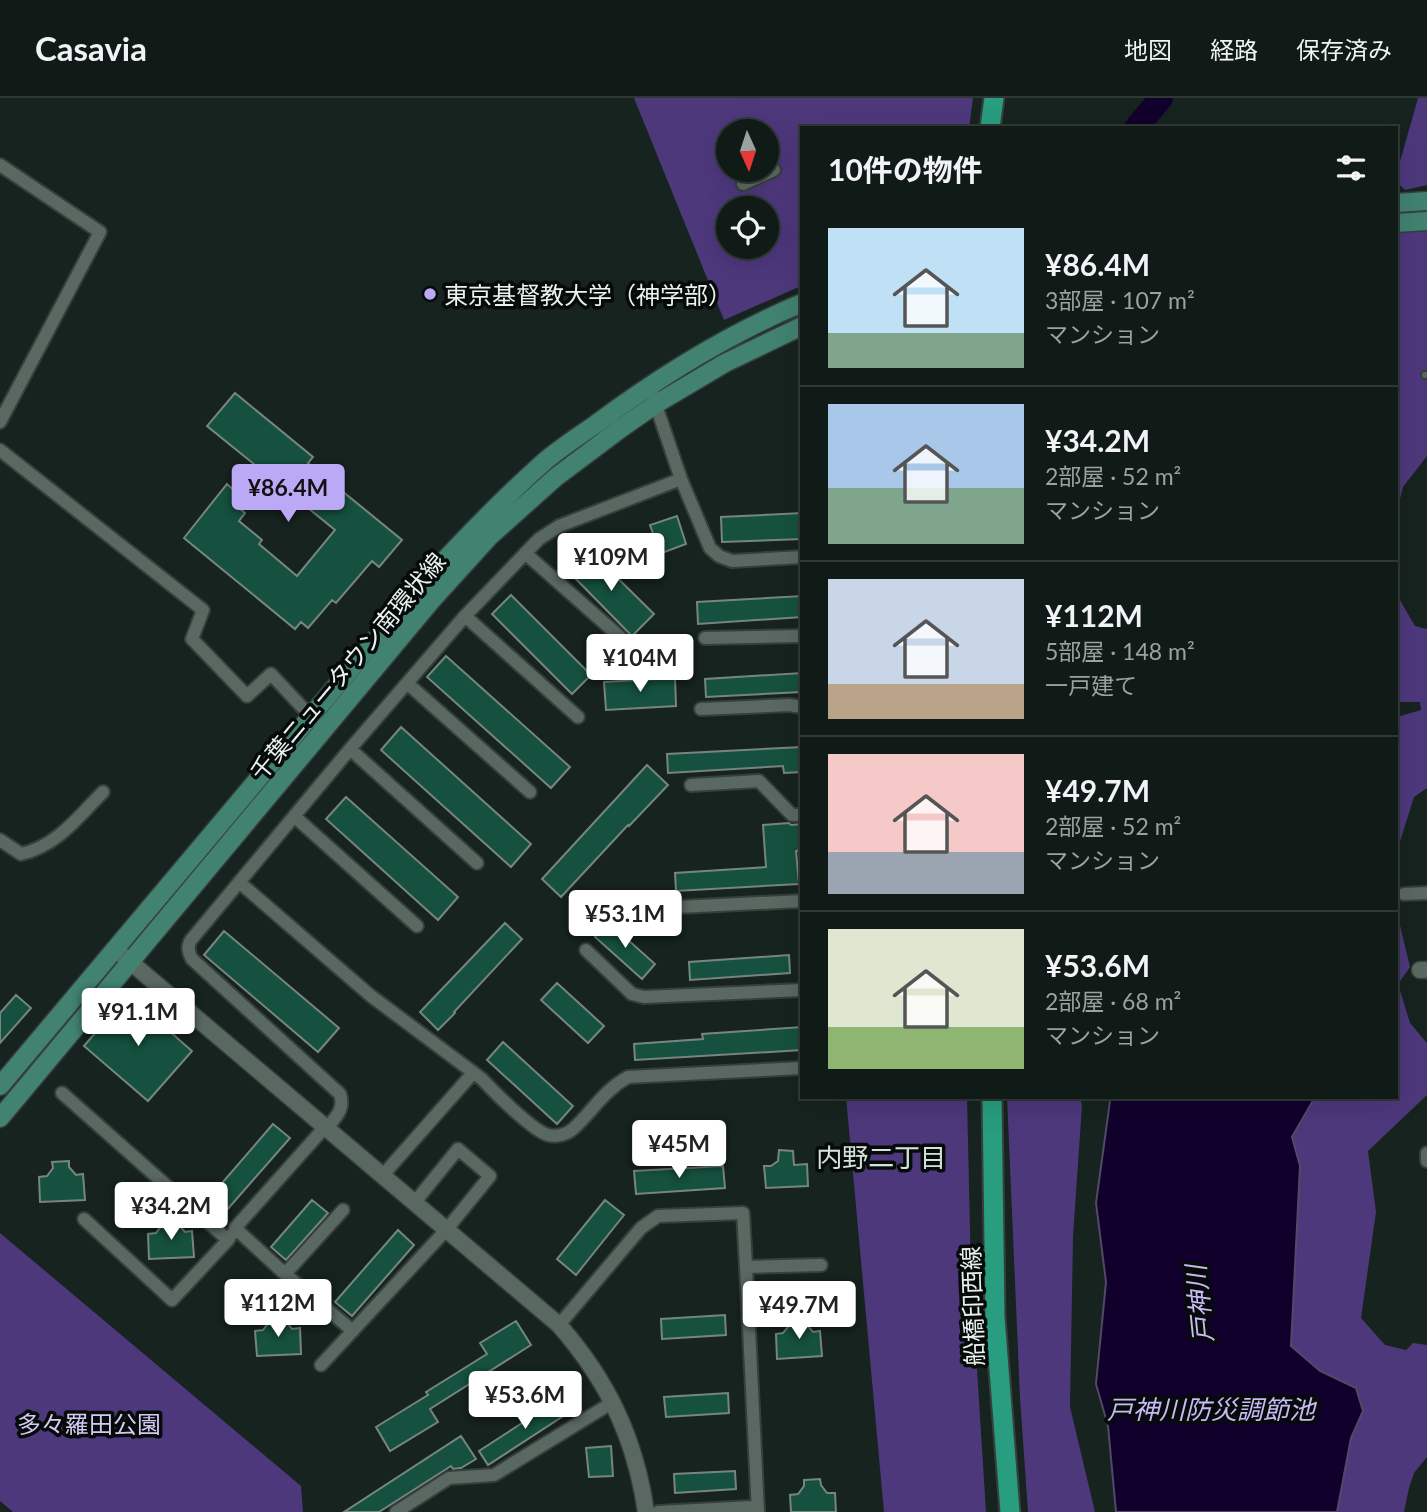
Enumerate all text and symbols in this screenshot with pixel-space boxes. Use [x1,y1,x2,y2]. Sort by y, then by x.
text: Casavia [35,28,147,68]
text: 地図 [1124,35,1172,64]
text: 経路 [1210,35,1258,64]
text: 保存済み [1296,35,1392,64]
north arrow [716,119,779,182]
map controls [716,119,779,259]
icon: filters [1332,149,1370,187]
text: 10件の物件 [828,151,983,187]
button: locate [716,196,779,259]
text: ¥86.4M [1045,246,1150,282]
icon: home [884,256,968,340]
place label: 東京基督教大学（神学部） [444,280,732,309]
marker: 東京基督教大学（神学部） [422,286,438,302]
text: 3部屋 · 107 m² [1045,286,1195,314]
text: マンション [1045,320,1160,348]
text: ¥34.2M [1045,422,1150,458]
icon: home [884,432,968,516]
text: 2部屋 · 52 m² [1045,462,1181,490]
pin: ¥86.4M [231,464,345,524]
text: ¥86.4M [248,473,328,501]
text: マンション [1045,496,1160,524]
pin: ¥109M [562,533,660,593]
text: ¥109M [573,542,649,570]
street label: 千葉ニュータウン南環状線 [243,546,451,786]
text: ¥112M [1045,597,1143,633]
icon: home [884,607,968,691]
pin: ¥104M [591,634,689,694]
text: 5部屋 · 148 m² [1045,637,1195,665]
text: ¥104M [602,643,678,671]
text: 一戸建て [1045,671,1137,699]
text: ¥49.7M [1045,772,1150,808]
icon: home [884,782,968,866]
text: 2部屋 · 52 m² [1045,812,1181,840]
text: マンション [1045,846,1160,874]
pin: ¥53.1M [568,890,682,950]
text: ¥53.1M [585,899,665,927]
text: ¥53.6M [1045,947,1150,983]
icon: home [884,957,968,1041]
text: 2部屋 · 68 m² [1045,987,1181,1015]
pin: ¥91.1M [81,988,195,1048]
text: ¥91.1M [98,997,178,1025]
text: マンション [1045,1021,1160,1049]
pin: ¥45M [638,1121,720,1180]
text: ¥45M [648,1129,710,1157]
district label: 内野二丁目 [816,1141,946,1173]
pin: ¥34.2M [114,1182,228,1242]
text: ¥34.2M [131,1191,211,1219]
street label: 船橋印西線 [955,1246,989,1366]
water label: 戸神川 [1179,1261,1219,1344]
pin: ¥112M [229,1280,327,1339]
pin: ¥49.7M [742,1282,856,1341]
text: ¥112M [240,1288,316,1316]
text: ¥49.7M [759,1290,839,1318]
pin: ¥53.6M [468,1372,582,1431]
text: ¥53.6M [485,1380,565,1408]
water label: 戸神川防災調節池 [1107,1393,1318,1425]
park label: 多々羅田公園 [17,1409,161,1438]

